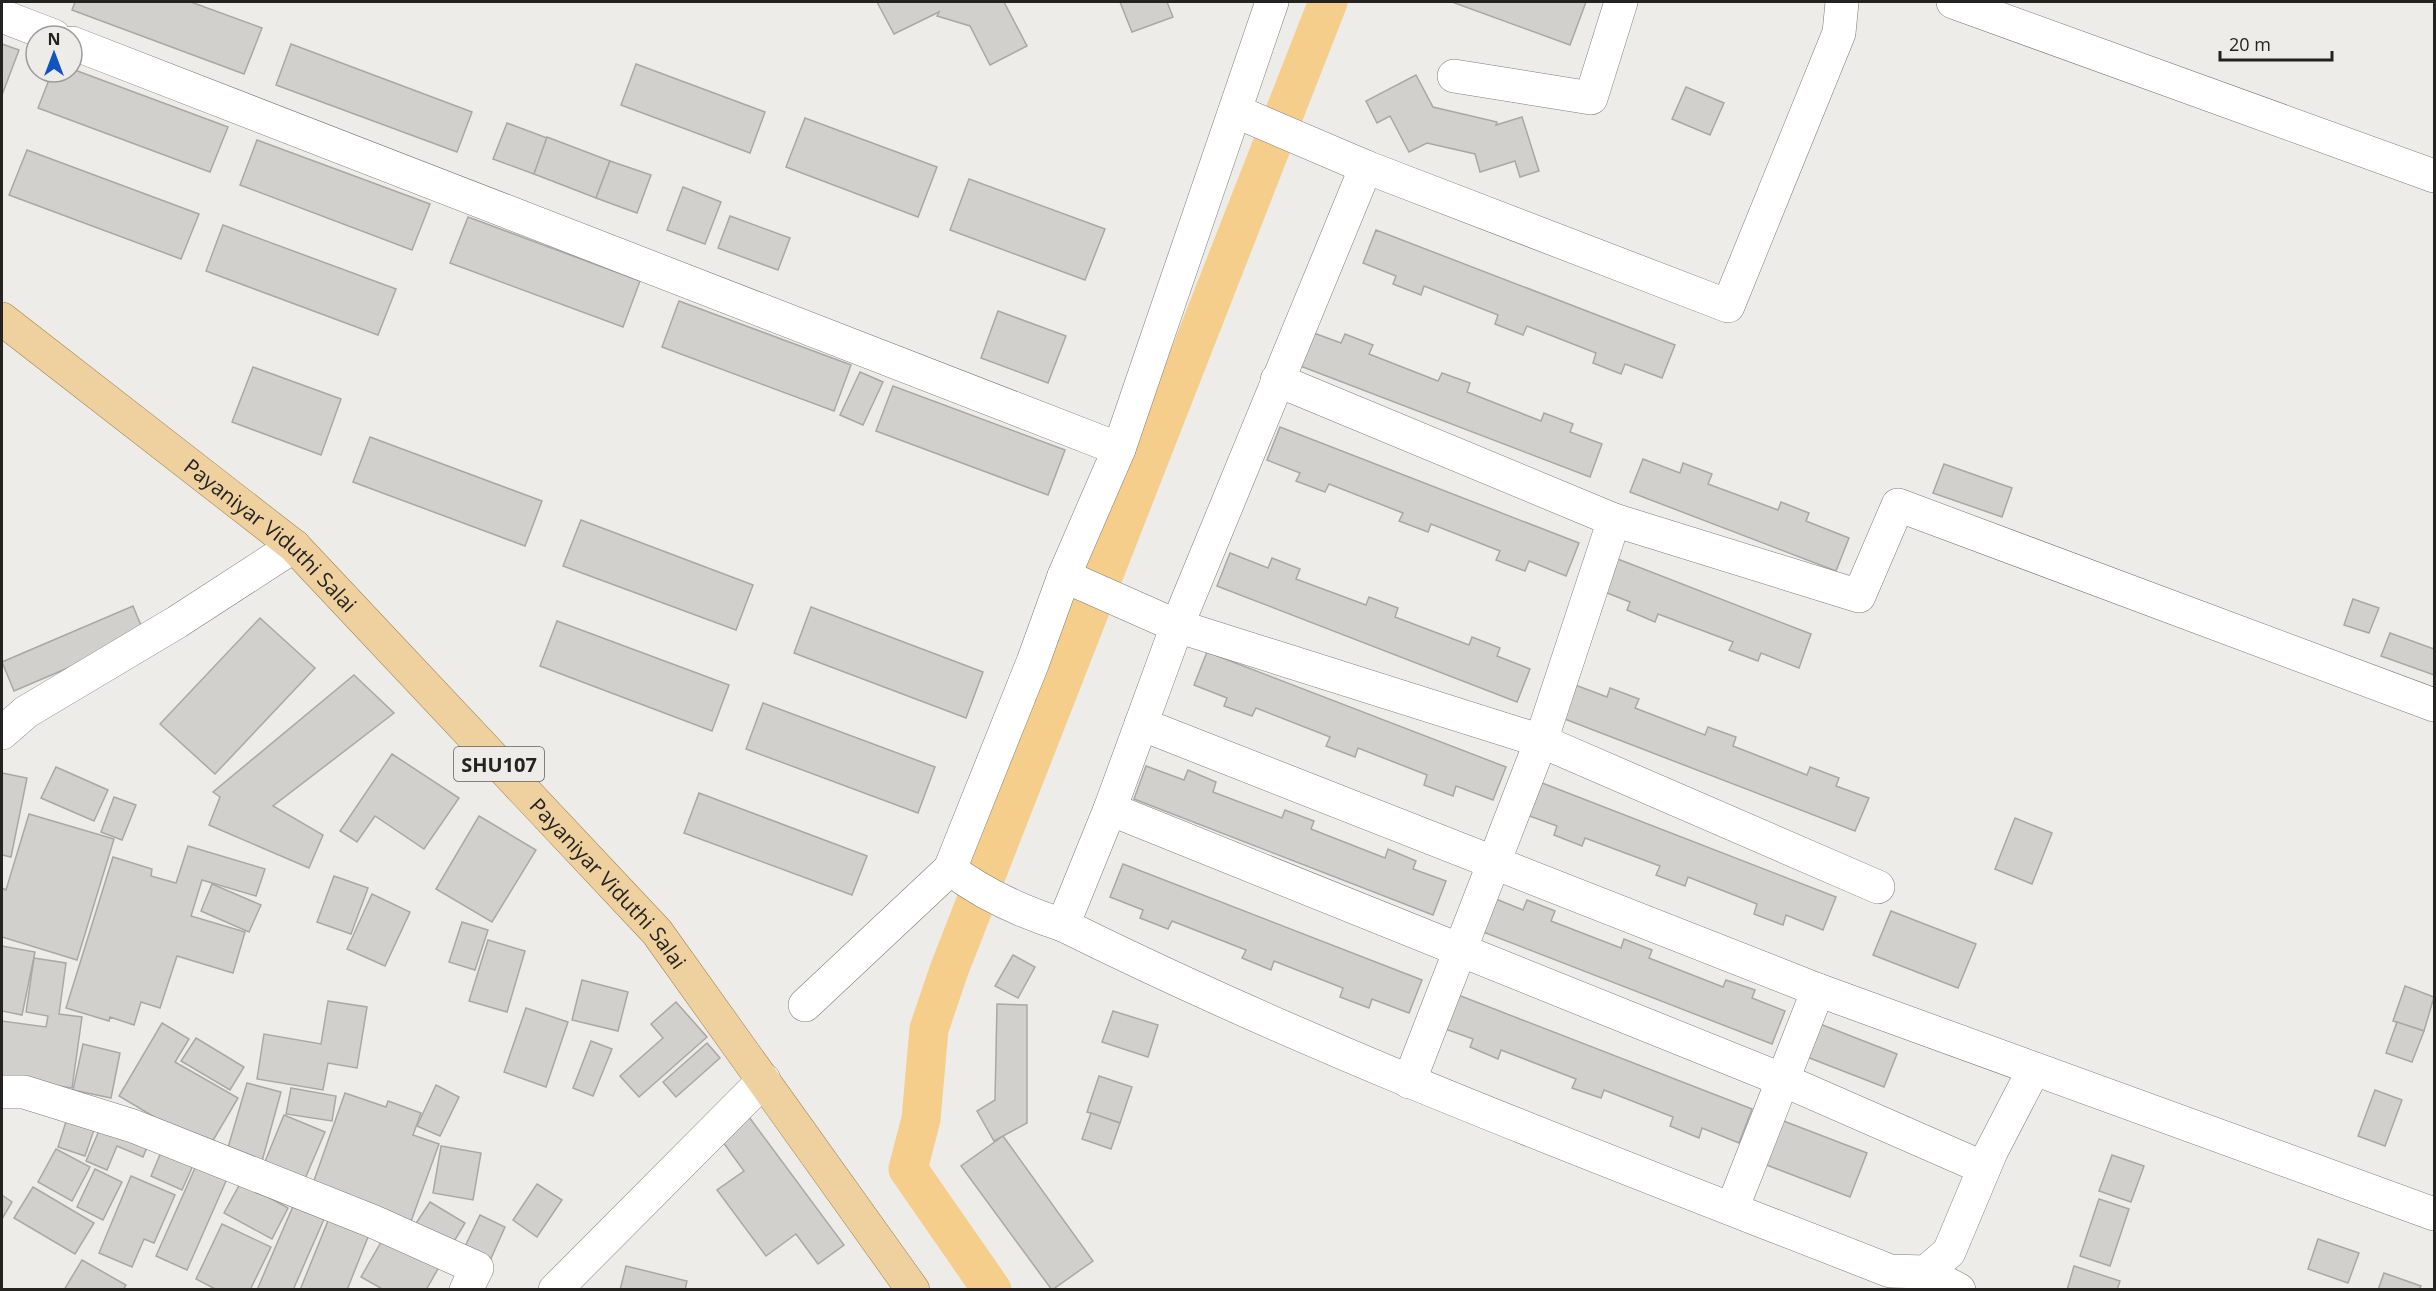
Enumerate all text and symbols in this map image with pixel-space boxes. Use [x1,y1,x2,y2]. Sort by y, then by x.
north arrow [24,24,84,84]
scale bar [2220,24,2332,62]
text: N [47,28,61,50]
text: 20 m [2229,32,2271,56]
street label: Payaniyar Viduthi Salai [178,452,363,618]
road number: SHU107 [454,747,544,781]
street label: Payaniyar Viduthi Salai [524,792,693,974]

